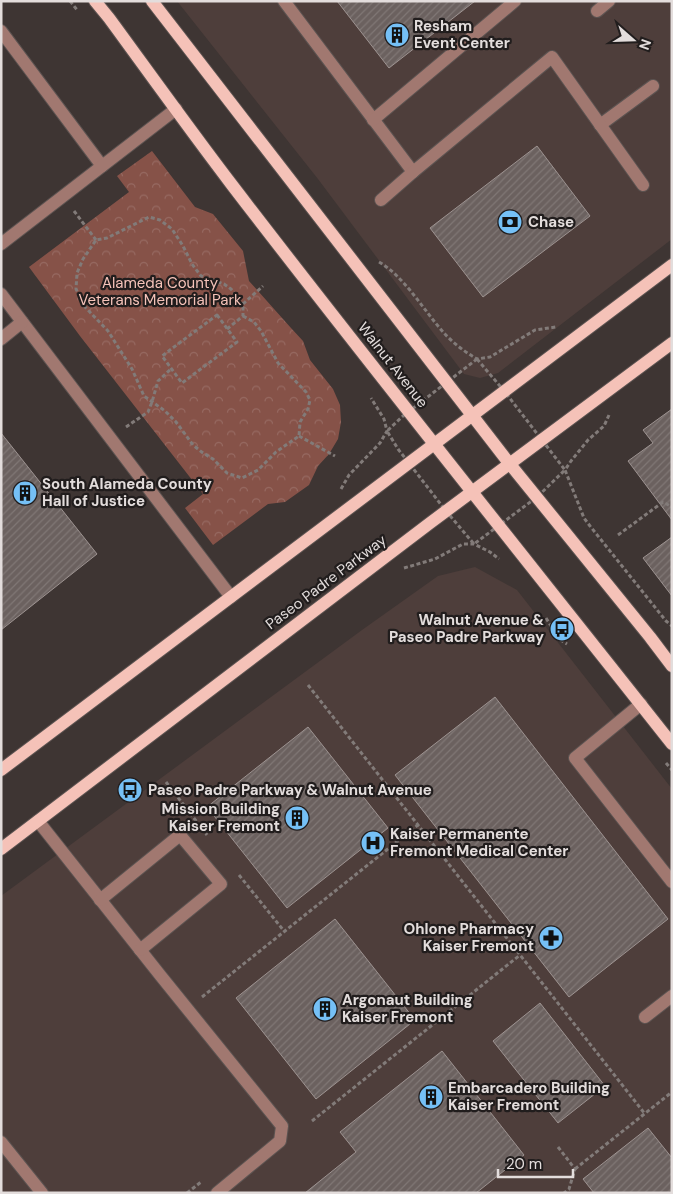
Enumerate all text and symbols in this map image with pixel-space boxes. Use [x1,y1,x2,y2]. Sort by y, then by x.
north arrow [608,15,658,65]
place label: Resham Event Center [414,16,510,53]
building icon: Resham Event Center [384,22,410,48]
text: N [635,37,655,52]
bank icon: Chase [497,209,523,235]
place label: Chase [528,212,574,232]
park label: Alameda County Veterans Memorial Park [78,273,242,310]
street label: Walnut Avenue [353,318,433,412]
place label: South Alameda County Hall of Justice [42,474,212,511]
building icon: South Alameda County Hall of Justice [12,480,38,506]
street label: Paseo Padre Parkway [262,530,391,634]
place label: Walnut Avenue & Paseo Padre Parkway [389,610,544,647]
bus stop icon: Walnut Avenue & Paseo Padre Parkway [549,616,575,642]
bus stop icon: Paseo Padre Parkway & Walnut Avenue [117,777,143,803]
place label: Paseo Padre Parkway & Walnut Avenue [148,780,432,800]
place label: Mission Building Kaiser Fremont [162,799,280,836]
building icon: Mission Building Kaiser Fremont [284,805,310,831]
place label: Kaiser Permanente Fremont Medical Center [390,824,568,861]
hospital icon: Kaiser Permanente Fremont Medical Center [360,830,386,856]
place label: Ohlone Pharmacy Kaiser Fremont [404,919,534,956]
pharmacy icon: Ohlone Pharmacy Kaiser Fremont [538,925,564,951]
place label: Argonaut Building Kaiser Fremont [342,990,473,1027]
building icon: Argonaut Building Kaiser Fremont [312,996,338,1022]
place label: Embarcadero Building Kaiser Fremont [448,1078,610,1115]
building icon: Embarcadero Building Kaiser Fremont [418,1084,444,1110]
scale bar [498,1146,573,1178]
text: 20 m [506,1154,542,1174]

